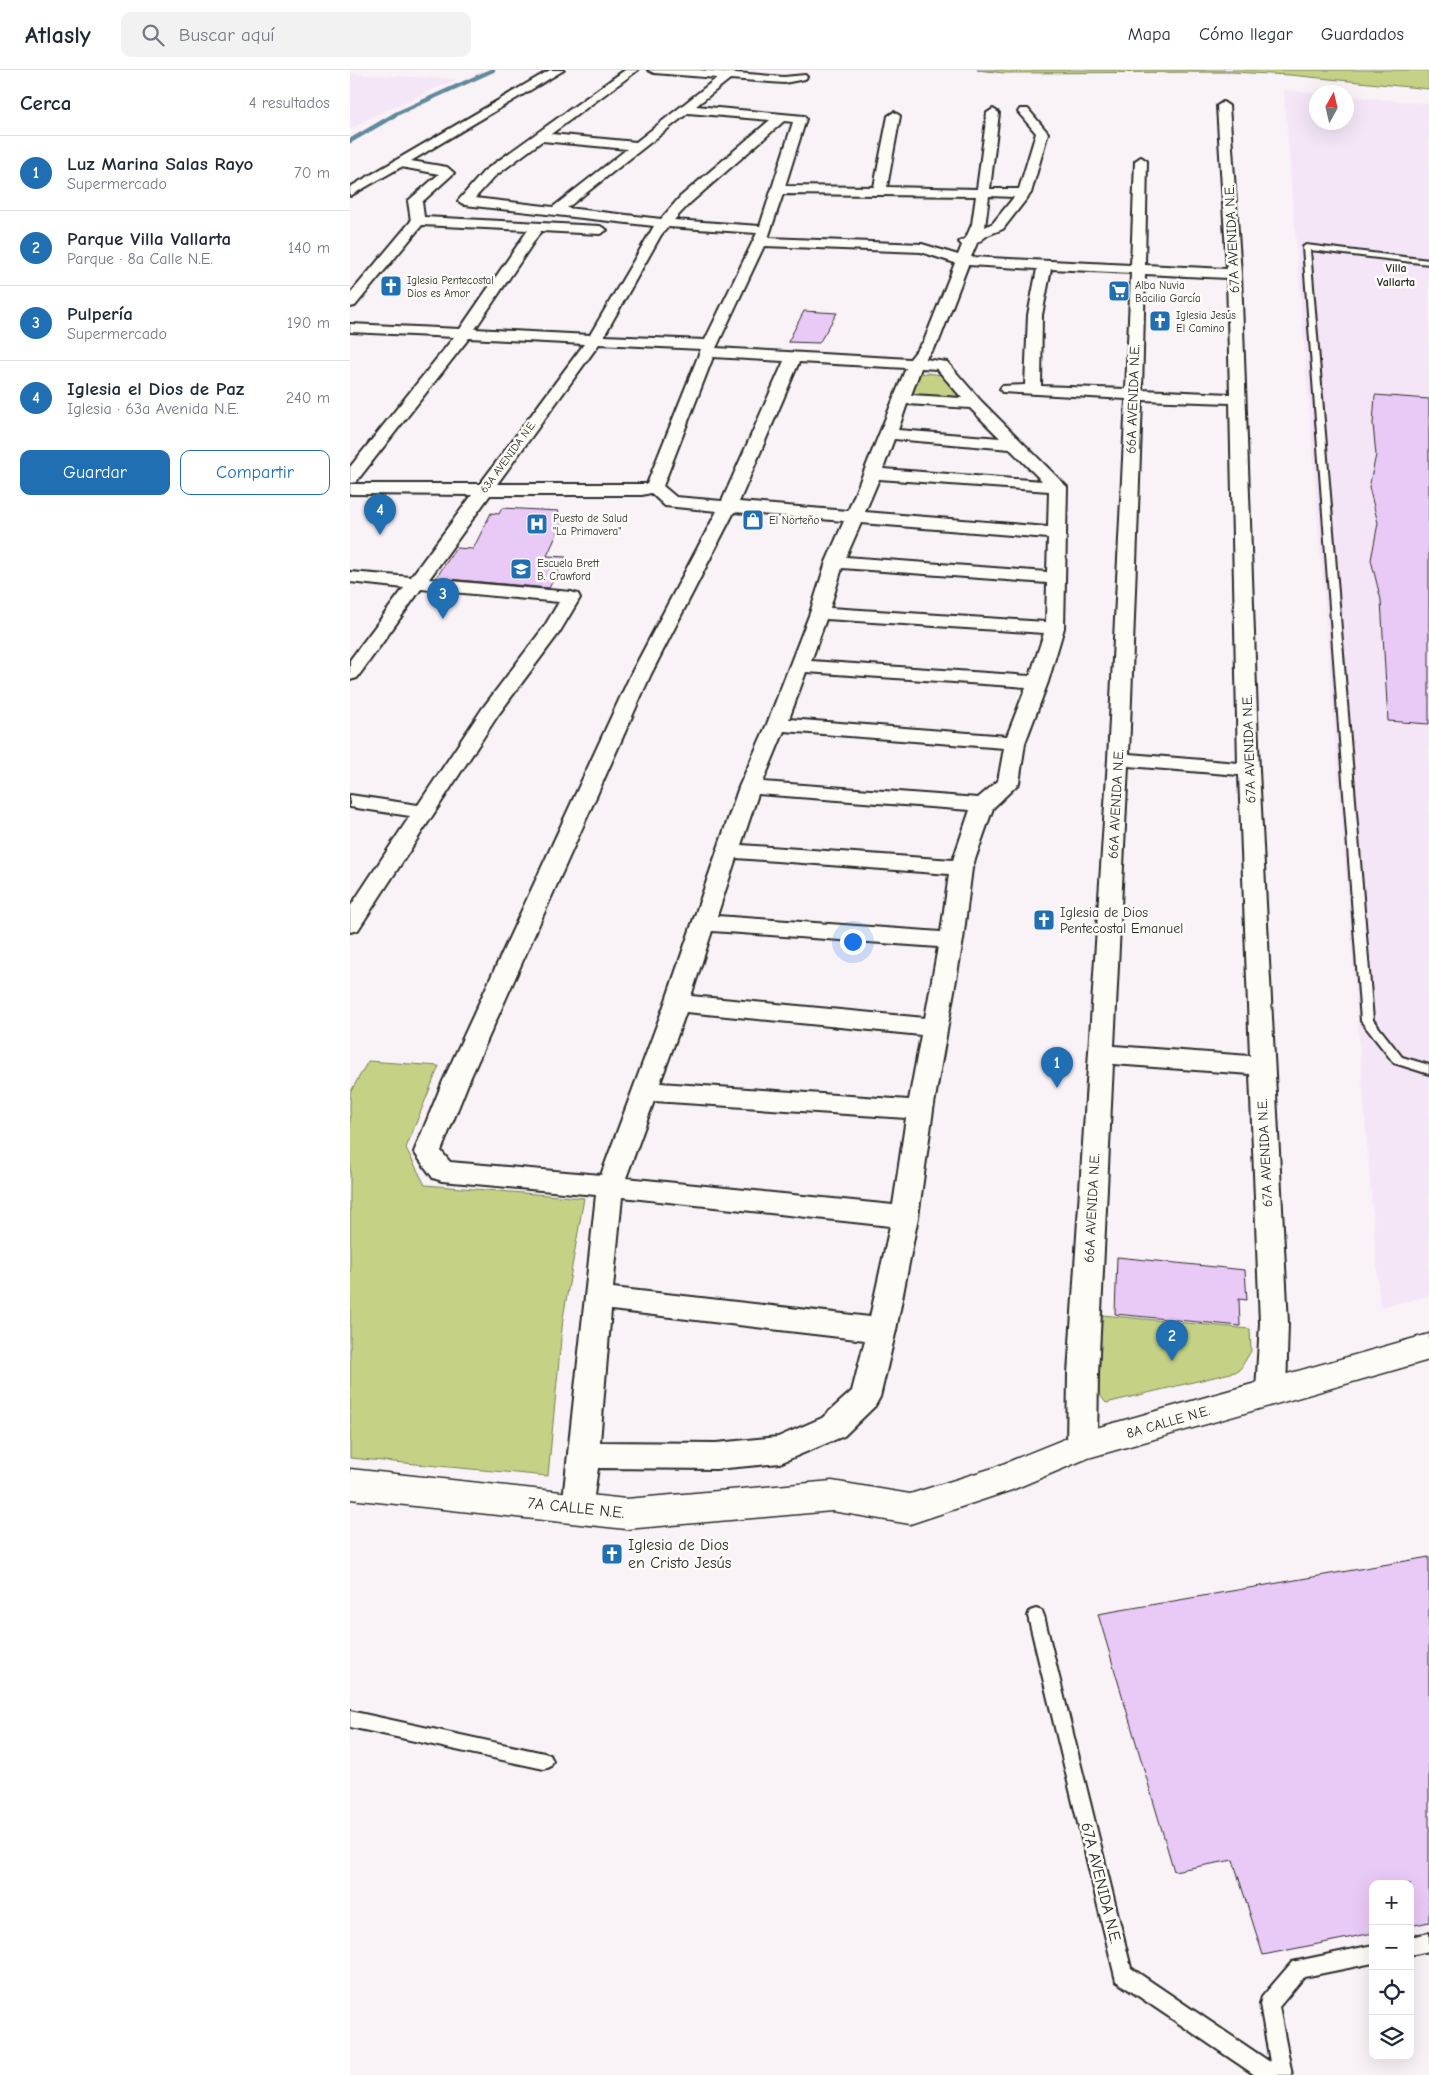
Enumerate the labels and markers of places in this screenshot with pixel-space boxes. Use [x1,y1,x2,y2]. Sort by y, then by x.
church icon: Iglesia Pentecostal Dios es Amor [379,274,403,298]
place label: Iglesia Pentecostal Dios es Amor [407,274,494,300]
supermarket icon: Alba Nuvia Bacilia García [1107,279,1131,303]
place label: Alba Nuvia Bacilia García [1135,279,1201,305]
church icon: Iglesia Jesús El Camino [1148,309,1172,333]
place label: Iglesia Jesús El Camino [1176,309,1236,335]
pin: 4 [364,494,396,535]
shop icon: El Norteño [741,508,765,532]
hospital icon: Puesto de Salud "La Primavera" [525,512,549,536]
place label: Puesto de Salud "La Primavera" [553,512,628,538]
place label: El Norteño [769,514,820,527]
school or university icon: Escuela Brett B. Crawford [509,557,533,581]
place label: Escuela Brett B. Crawford [537,557,600,583]
pin: 3 [427,578,459,619]
place label: Iglesia de Dios Pentecostal Emanuel [1060,904,1183,937]
church icon: Iglesia de Dios Pentecostal Emanuel [1032,908,1056,932]
pin: 1 [1041,1047,1073,1088]
pin: 2 [1156,1320,1188,1361]
place label: Iglesia de Dios en Cristo Jesús [628,1536,732,1572]
church icon: Iglesia de Dios en Cristo Jesús [600,1542,624,1566]

